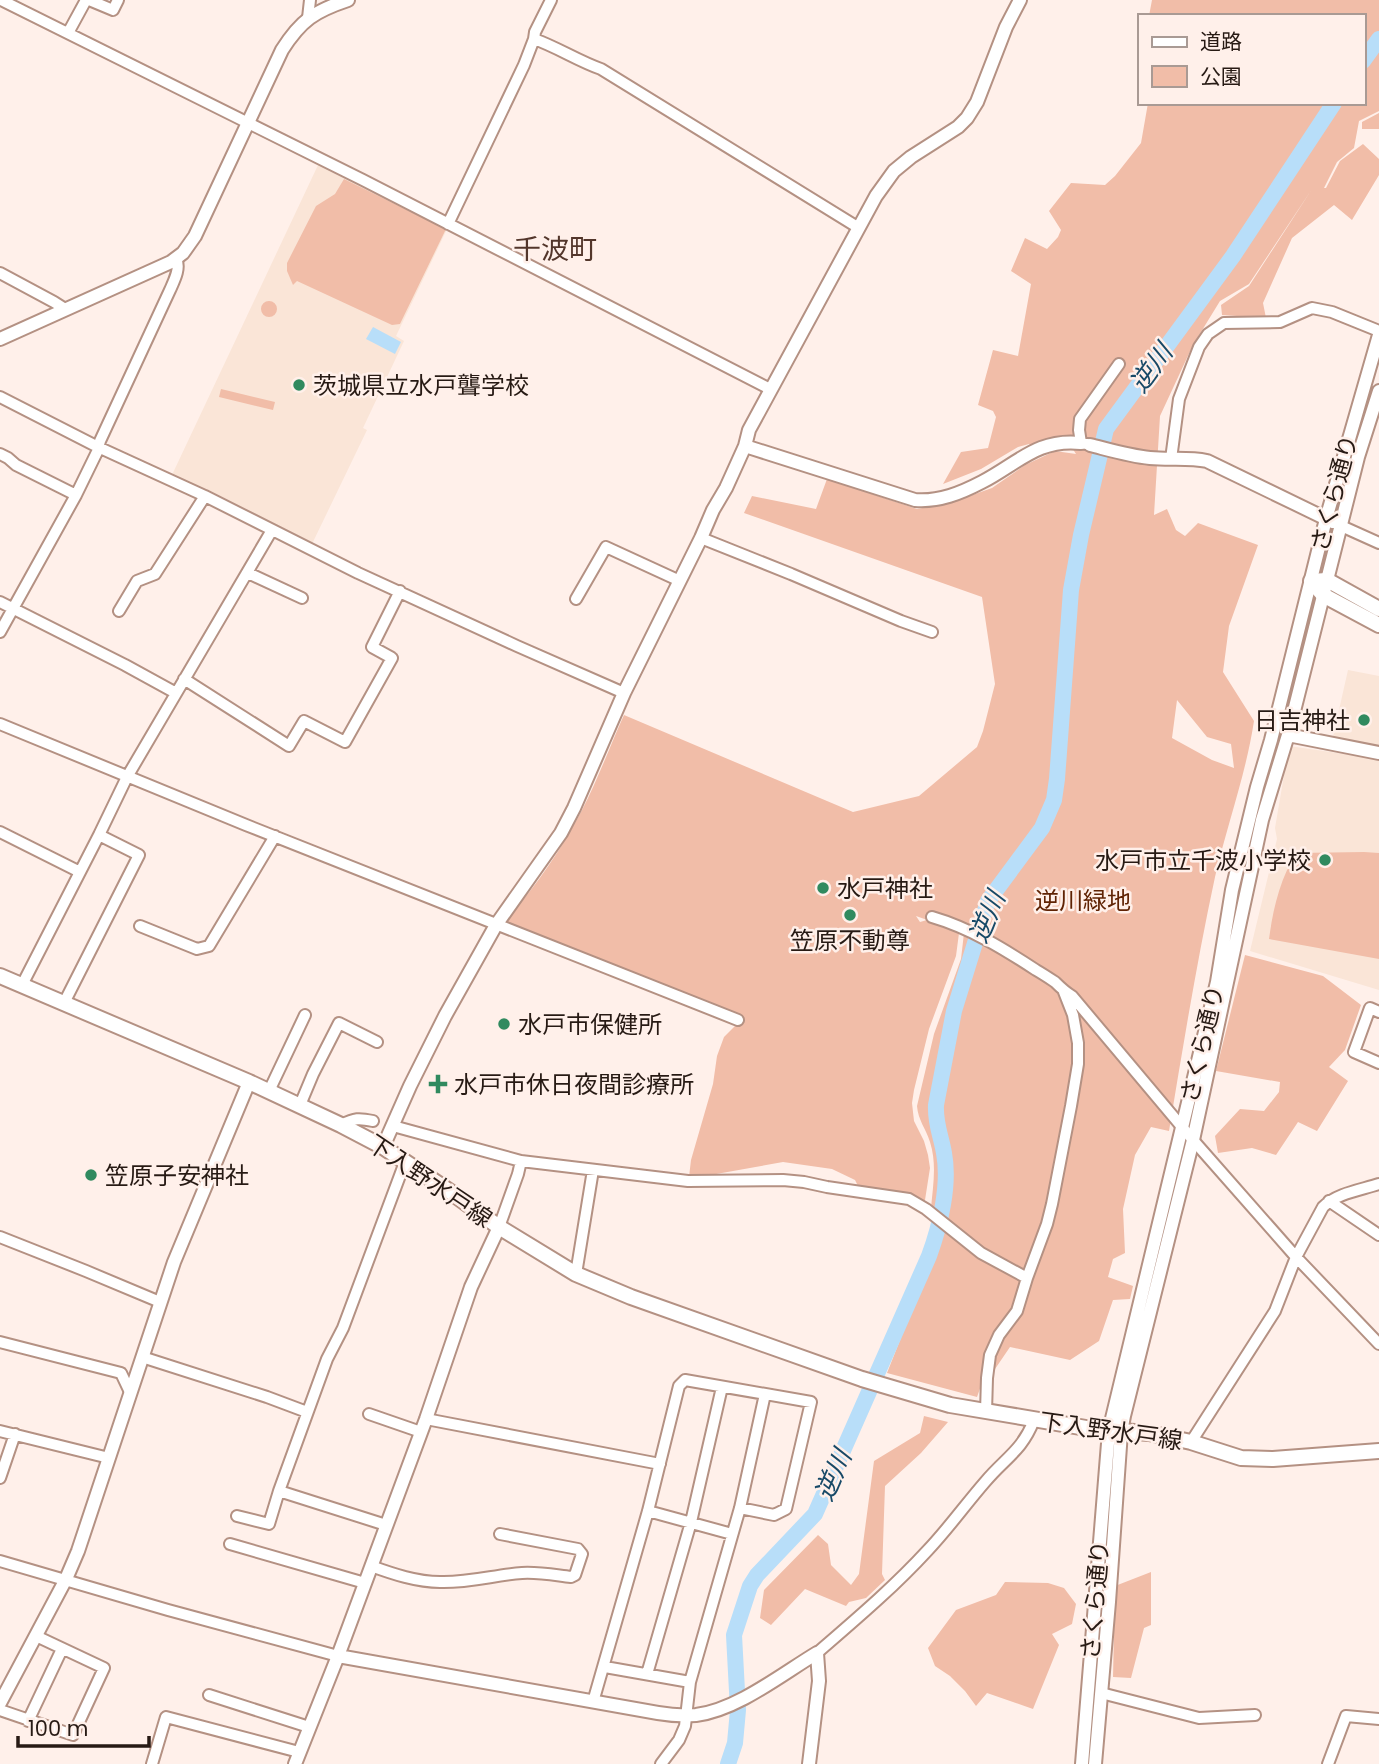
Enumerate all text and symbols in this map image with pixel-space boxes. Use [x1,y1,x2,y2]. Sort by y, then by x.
legend [1138,14,1365,105]
text: 道路 [1200,27,1242,56]
text: 公園 [1200,62,1242,91]
district label: 千波町 [513,230,597,269]
water label: 逆川 [1121,334,1183,400]
place label: 茨城県立水戸聾学校 [313,369,529,402]
marker: 茨城県立水戸聾学校 [291,377,307,393]
street label: さくら通り [1303,431,1365,555]
place label: 日吉神社 [1254,704,1350,737]
marker: 日吉神社 [1356,712,1372,728]
place label: 水戸市立千波小学校 [1095,844,1311,877]
marker: 水戸市立千波小学校 [1317,852,1333,868]
place label: 水戸神社 [837,872,933,905]
marker: 水戸神社 [815,880,831,896]
water label: 逆川 [960,883,1015,948]
park label: 逆川緑地 [1035,884,1131,917]
marker: 笠原不動尊 [842,907,858,923]
place label: 笠原不動尊 [790,924,910,957]
street label: さくら通り [1172,982,1232,1106]
place label: 水戸市保健所 [518,1008,662,1041]
marker: 水戸市保健所 [496,1016,512,1032]
place label: 水戸市休日夜間診療所 [454,1068,694,1101]
marker: 水戸市休日夜間診療所 [428,1074,448,1094]
street label: 下入野水戸線 [361,1127,499,1235]
place label: 笠原子安神社 [105,1159,249,1192]
marker: 笠原子安神社 [83,1167,99,1183]
street label: 下入野水戸線 [1037,1405,1185,1457]
water label: 逆川 [806,1441,861,1506]
street label: さくら通り [1073,1539,1117,1661]
scale bar [18,1704,149,1748]
text: 100 m [28,1714,88,1743]

